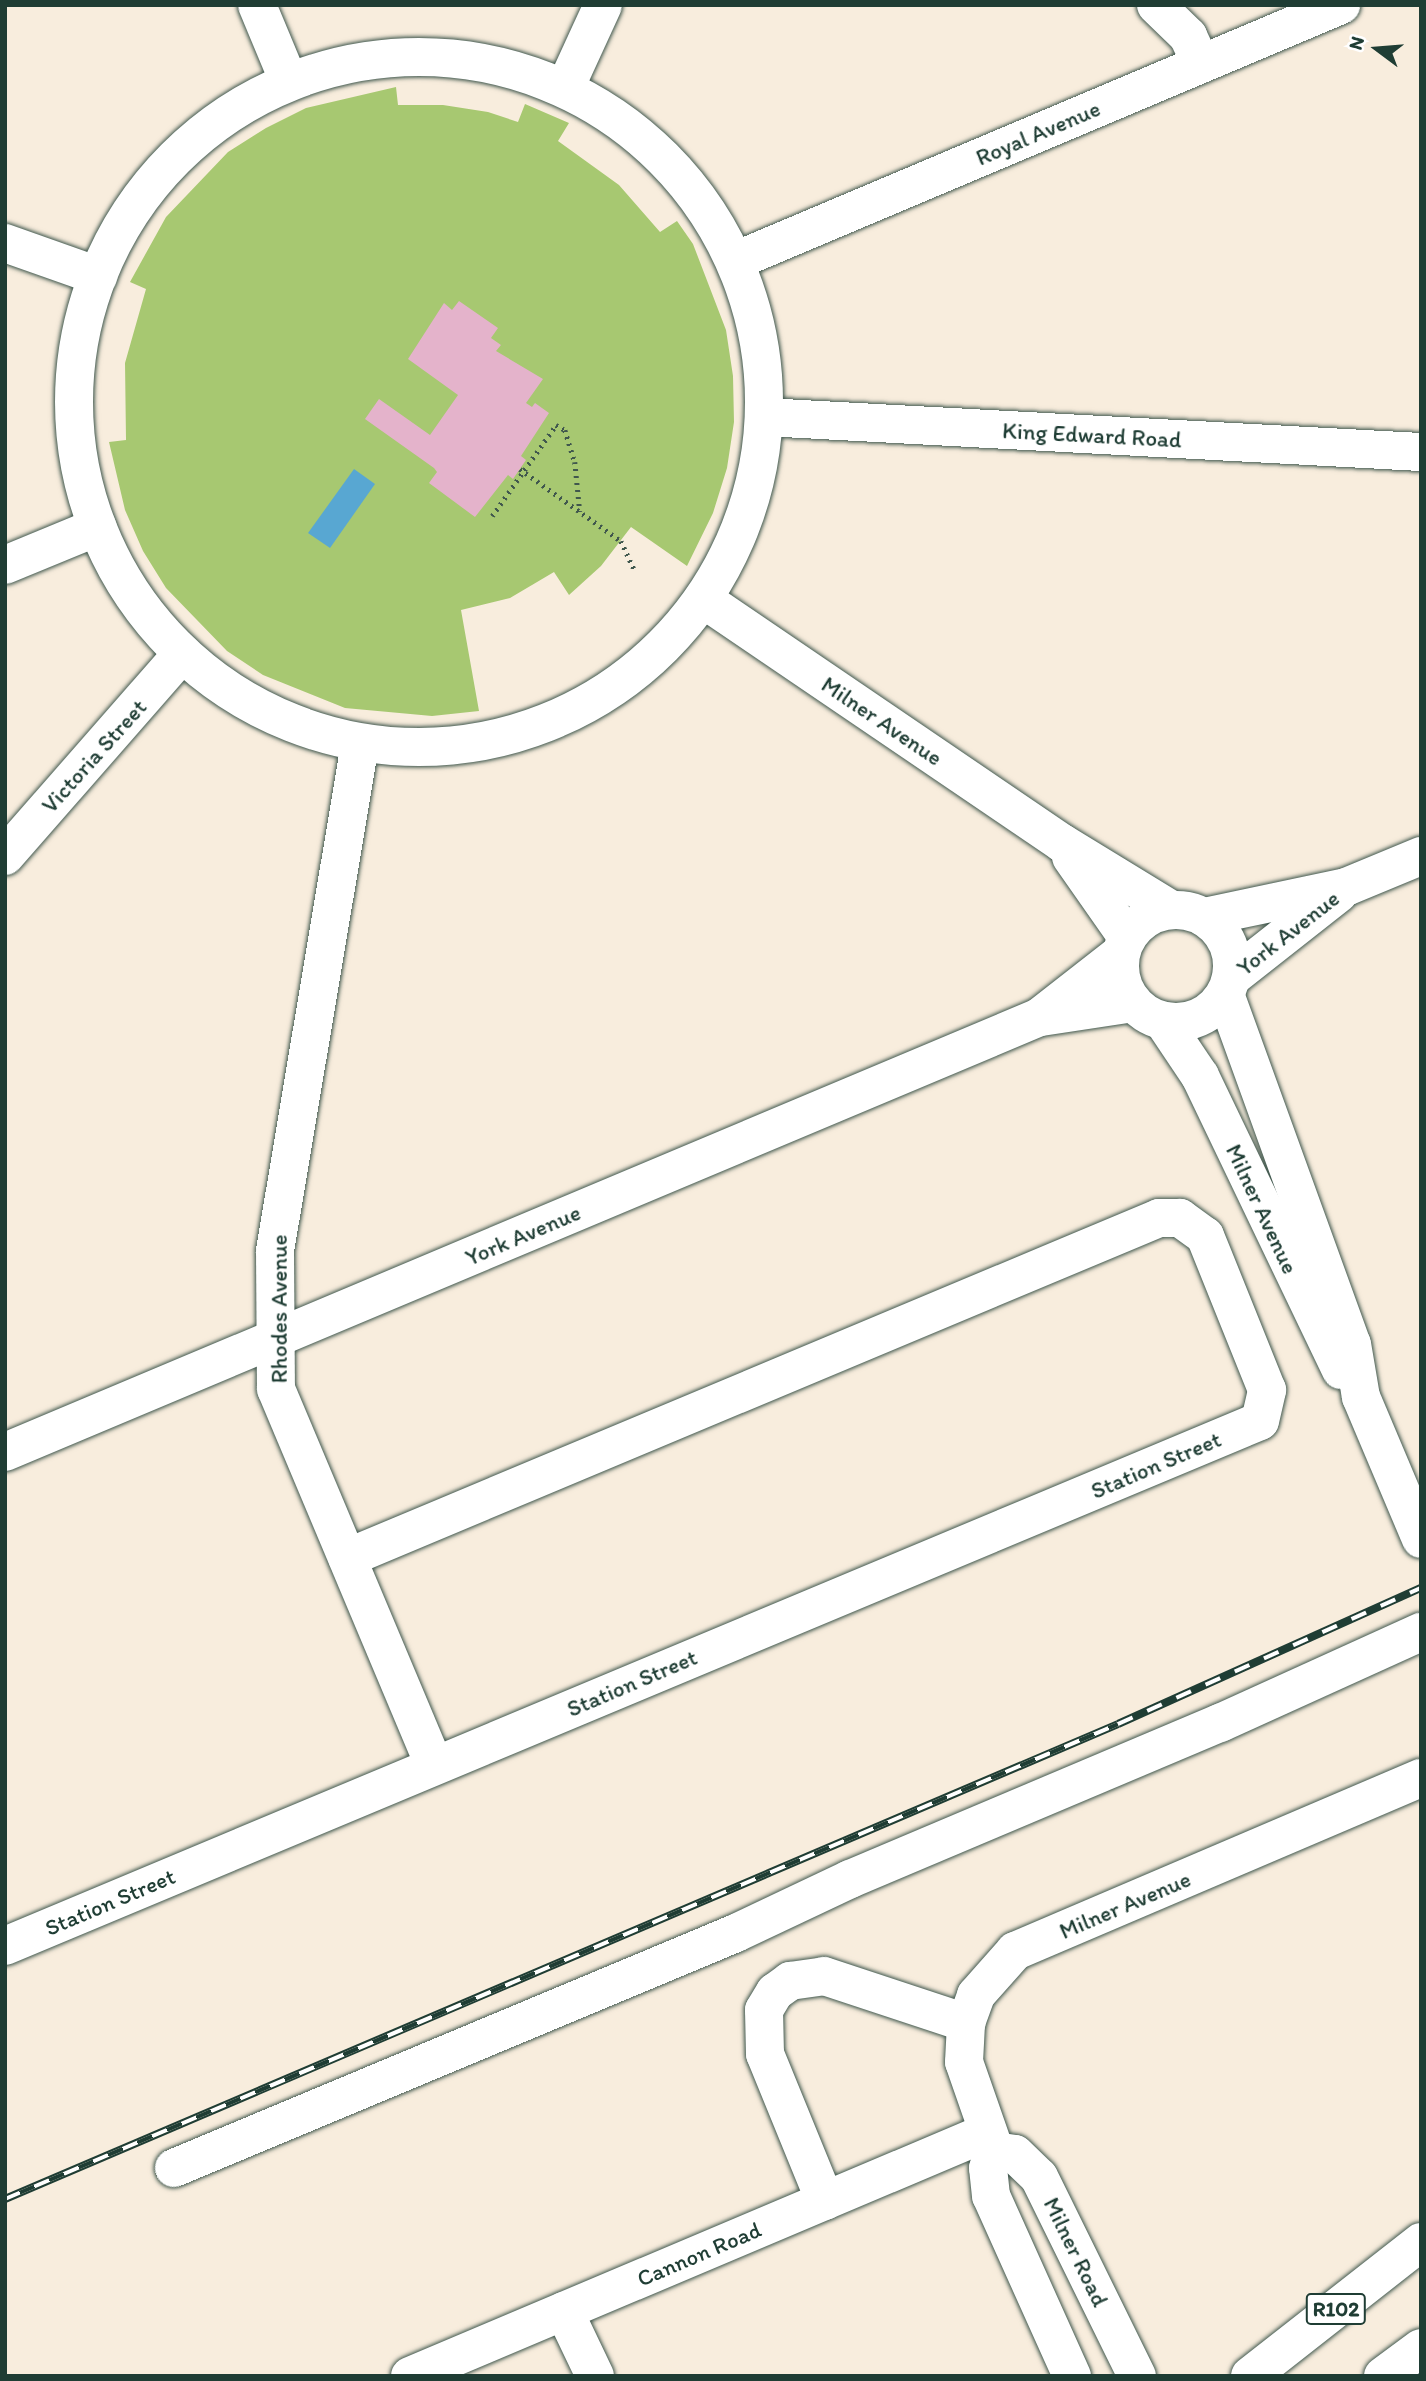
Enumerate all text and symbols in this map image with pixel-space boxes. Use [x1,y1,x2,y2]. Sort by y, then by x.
north arrow [1342,14,1412,84]
text: N [1344,34,1369,52]
street label: Royal Avenue [972,95,1104,171]
street label: King Edward Road [1001,417,1183,453]
street label: Milner Avenue [816,670,948,772]
street label: Victoria Street [36,693,152,819]
street label: York Avenue [1232,885,1344,981]
street label: Milner Avenue [1220,1140,1304,1278]
street label: York Avenue [462,1199,584,1271]
street label: Rhodes Avenue [265,1235,293,1383]
street label: Station Street [1087,1425,1225,1505]
street label: Station Street [563,1643,701,1723]
street label: Station Street [41,1862,179,1942]
street label: Milner Avenue [1055,1865,1195,1945]
street label: Milner Road [1038,2193,1114,2311]
street label: Cannon Road [633,2216,765,2292]
road number: R102 [1304,2292,1368,2326]

